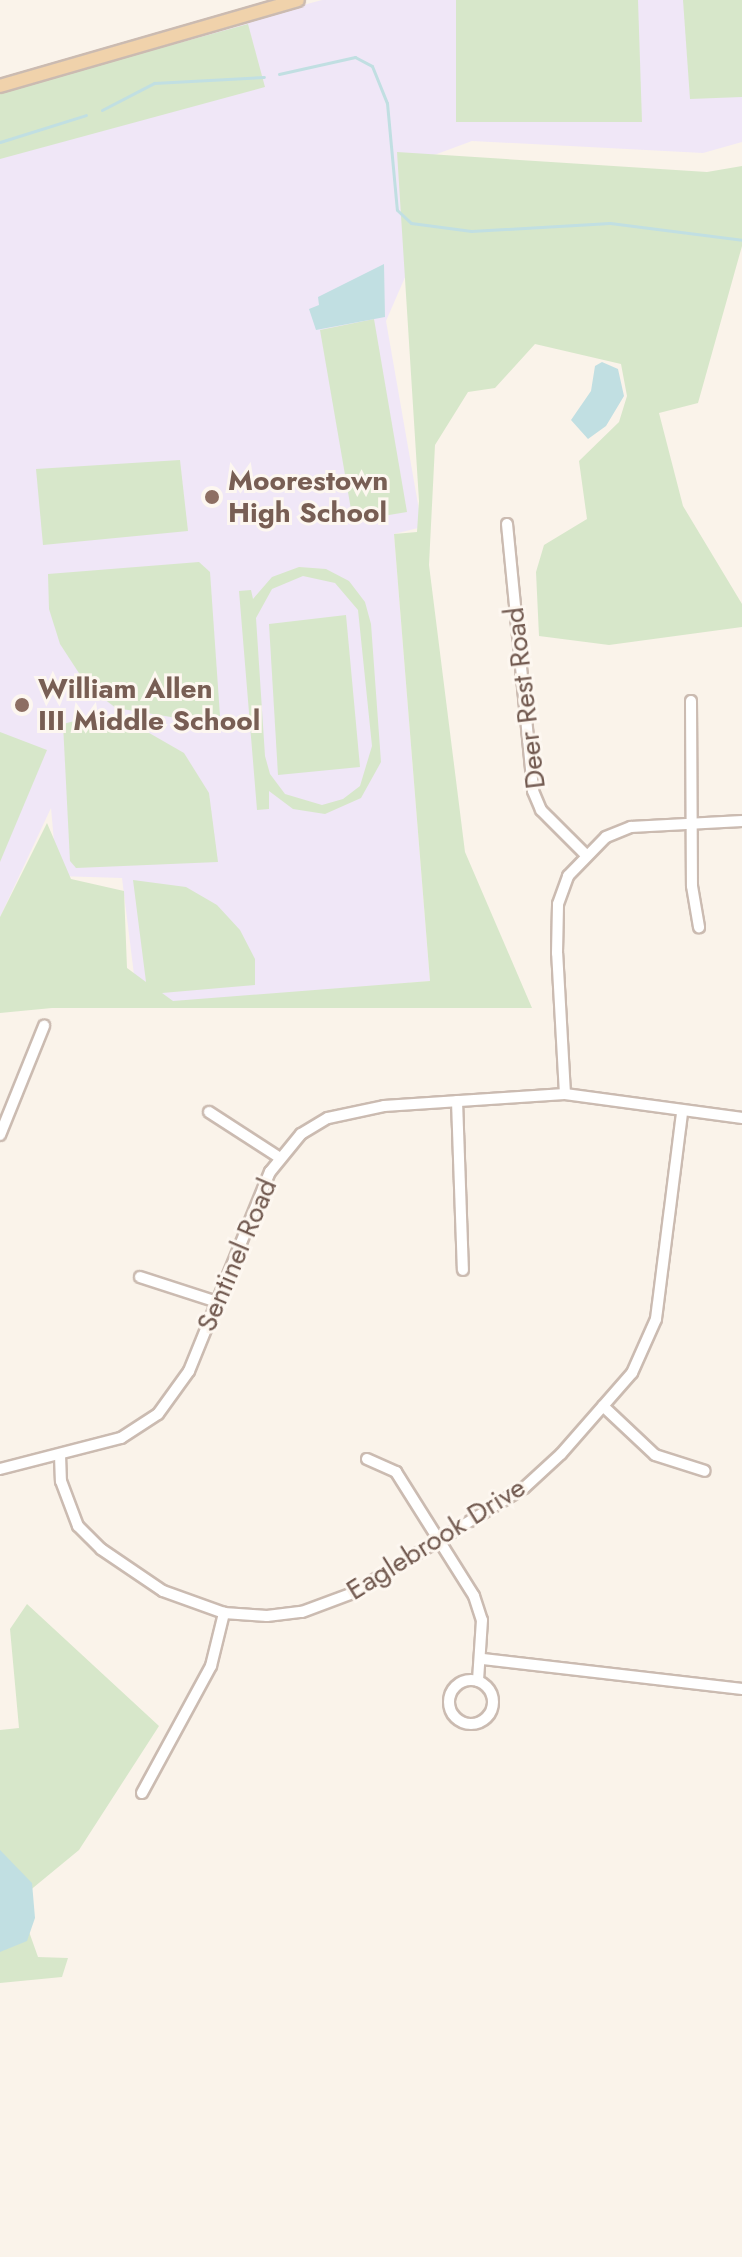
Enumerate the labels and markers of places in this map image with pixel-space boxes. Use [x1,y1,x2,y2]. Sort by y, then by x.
place label: Moorestown High School [228,464,388,530]
marker: Moorestown High School [203,488,221,506]
place label: William Allen III Middle School [38,672,260,738]
marker: William Allen III Middle School [13,696,31,714]

